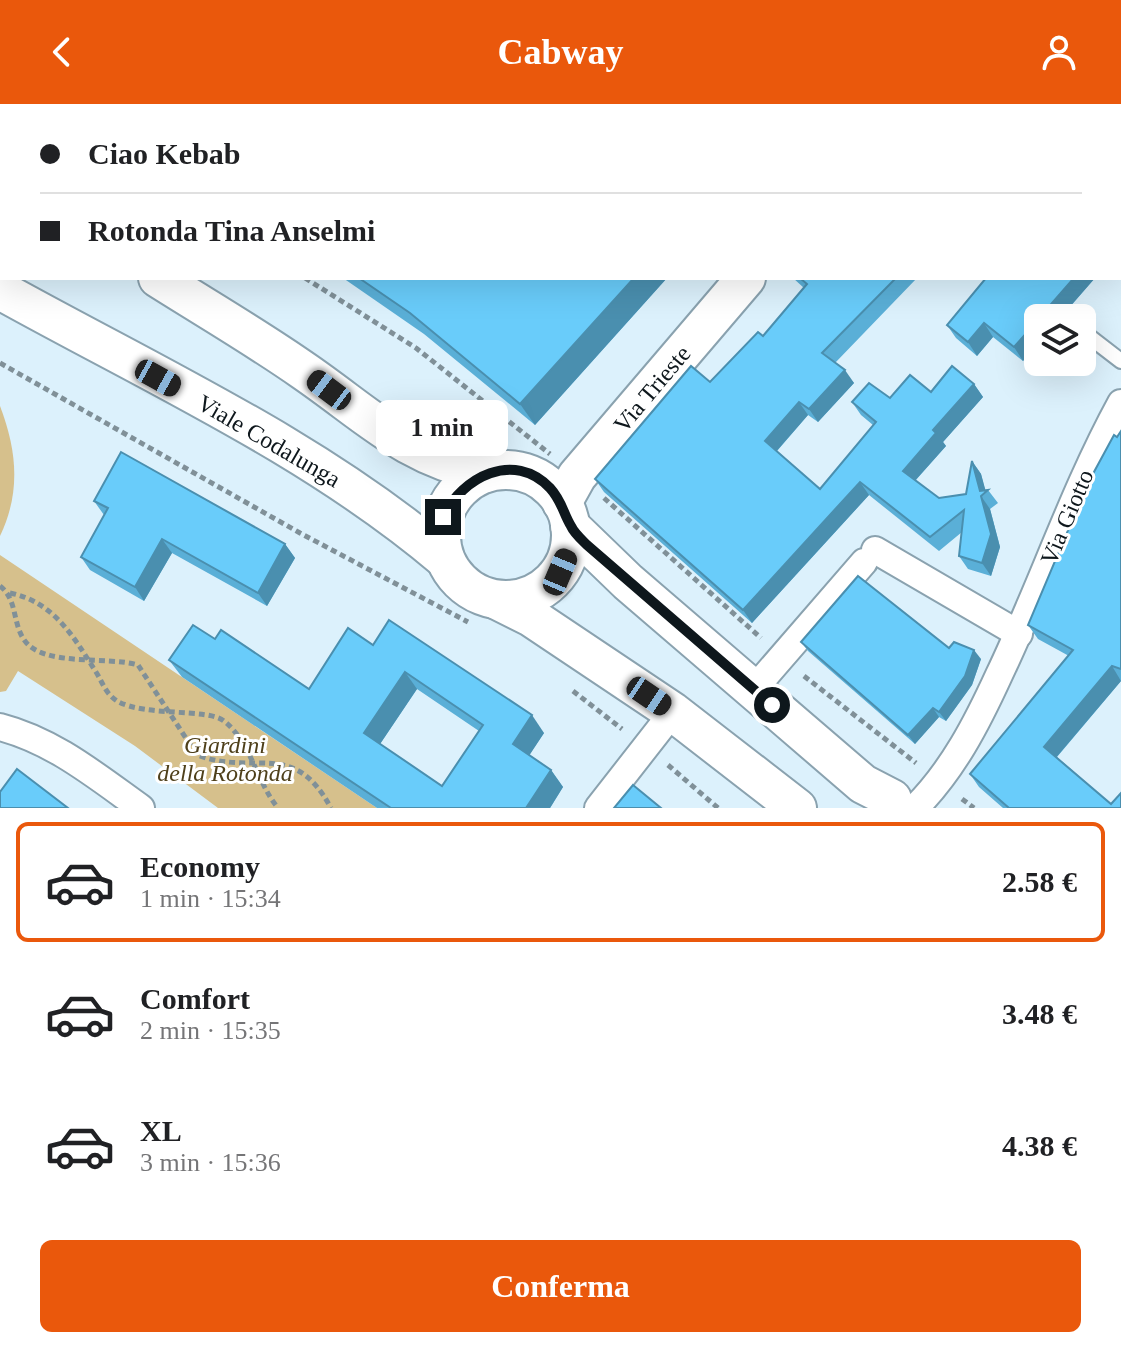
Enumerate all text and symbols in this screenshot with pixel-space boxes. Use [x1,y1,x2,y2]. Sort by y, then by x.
icon: back [40,30,84,74]
icon: person [1037,30,1081,74]
text: Cabway [497,32,624,72]
text: Ciao Kebab [88,137,241,170]
text: Rotonda Tina Anselmi [88,214,375,247]
map controls [1024,304,1096,376]
button: layers [1024,304,1096,376]
street label: Via Trieste [608,341,696,437]
car [131,356,185,400]
car [303,366,355,414]
street label: Viale Codalunga [193,390,345,493]
callout: 1 min [377,401,509,457]
text: 1 min [411,413,473,442]
street label: Via Giotto [1035,466,1099,568]
route end [425,499,461,535]
car [540,545,580,599]
car [622,673,676,719]
route start [754,687,790,723]
park label: Giardini della Rotonda [157,732,293,786]
icon: car [44,846,116,918]
text: Economy [140,850,260,883]
text: 2.58 € [1002,865,1077,898]
text: 1 min · 15:34 [140,884,281,913]
icon: car [44,978,116,1050]
text: Comfort [140,982,250,1015]
text: 3.48 € [1002,997,1077,1030]
text: 2 min · 15:35 [140,1016,281,1045]
icon: car [44,1110,116,1182]
text: XL [140,1114,182,1147]
text: 4.38 € [1002,1129,1077,1162]
text: 3 min · 15:36 [140,1148,281,1177]
button: Conferma [40,1240,1081,1332]

